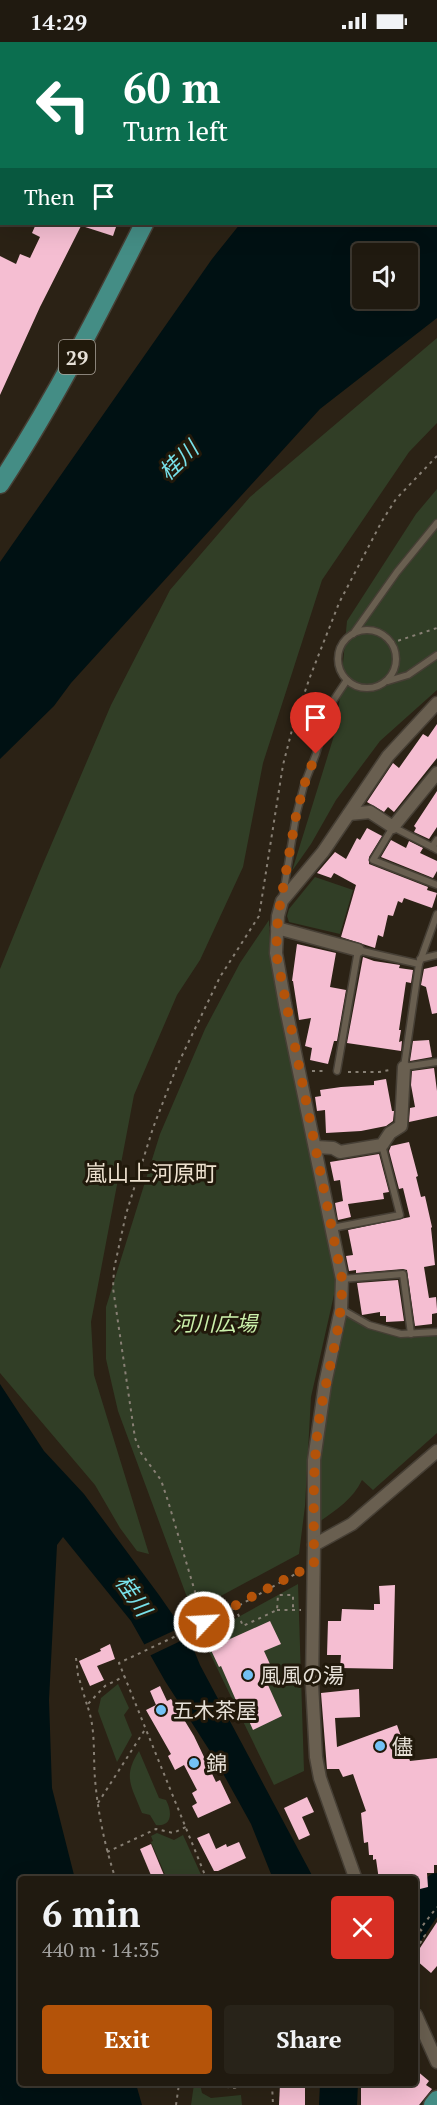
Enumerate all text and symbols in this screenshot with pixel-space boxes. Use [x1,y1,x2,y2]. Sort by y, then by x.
text: 14:29 [30,7,87,36]
text: 60 m [123,59,221,115]
icon: left [24,66,102,144]
text: Turn left [123,113,228,149]
icon: arrive [87,180,120,213]
text: Then [24,182,75,211]
map controls [352,243,418,309]
button: sound [352,243,418,309]
road number: 29 [59,340,95,374]
water label: 桂川 [152,433,205,486]
pin [290,692,341,754]
icon: arrive [299,701,332,734]
district label: 嵐山上河原町 [85,1158,217,1187]
park label: 河川広場 [173,1309,259,1337]
water label: 桂川 [109,1569,160,1623]
position arrow [172,1590,236,1654]
place label: 風風の湯 [260,1661,344,1689]
marker: 風風の湯 [241,1668,255,1682]
place label: 五木茶屋 [173,1696,257,1724]
marker: 五木茶屋 [154,1703,168,1717]
place label: 儘 [392,1732,413,1760]
marker: 儘 [373,1739,387,1753]
place label: 錦 [206,1749,227,1777]
marker: 錦 [187,1756,201,1770]
text: 6 min [42,1890,140,1937]
button: close [331,1896,394,1959]
text: 440 m · 14:35 [42,1936,160,1963]
button: Exit [42,2005,212,2074]
button: Share [224,2005,394,2074]

